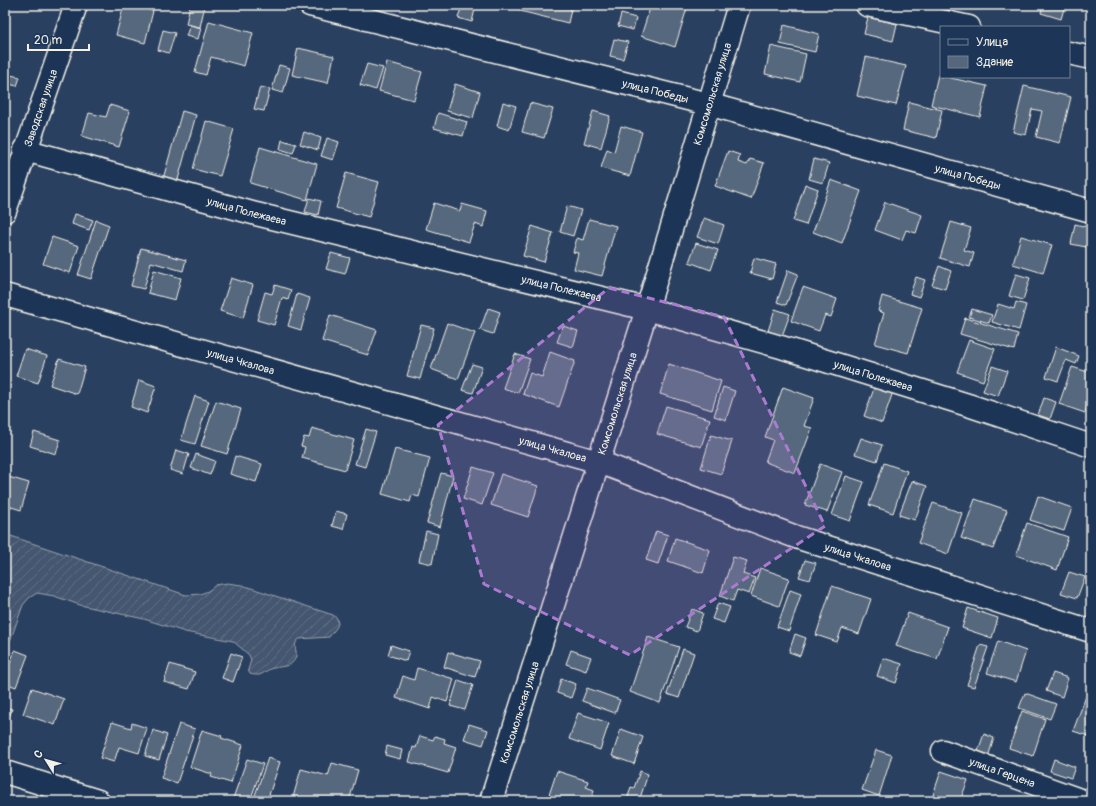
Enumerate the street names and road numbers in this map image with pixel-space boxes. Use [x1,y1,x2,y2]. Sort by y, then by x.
street label: Комсомольская улица [690,41,734,147]
street label: Заводская улица [21,67,60,148]
street label: улица Победы [620,76,690,105]
street label: улица Победы [933,161,1002,192]
street label: улица Полежаева [205,194,288,228]
street label: улица Полежаева [519,272,603,304]
street label: улица Чкалова [205,345,276,377]
street label: Комсомольская улица [595,351,639,456]
street label: улица Полежаева [831,357,914,394]
street label: улица Чкалова [517,433,588,465]
street label: улица Чкалова [822,540,893,574]
street label: Комсомольская улица [497,660,541,765]
street label: улица Герцена [967,754,1037,790]

